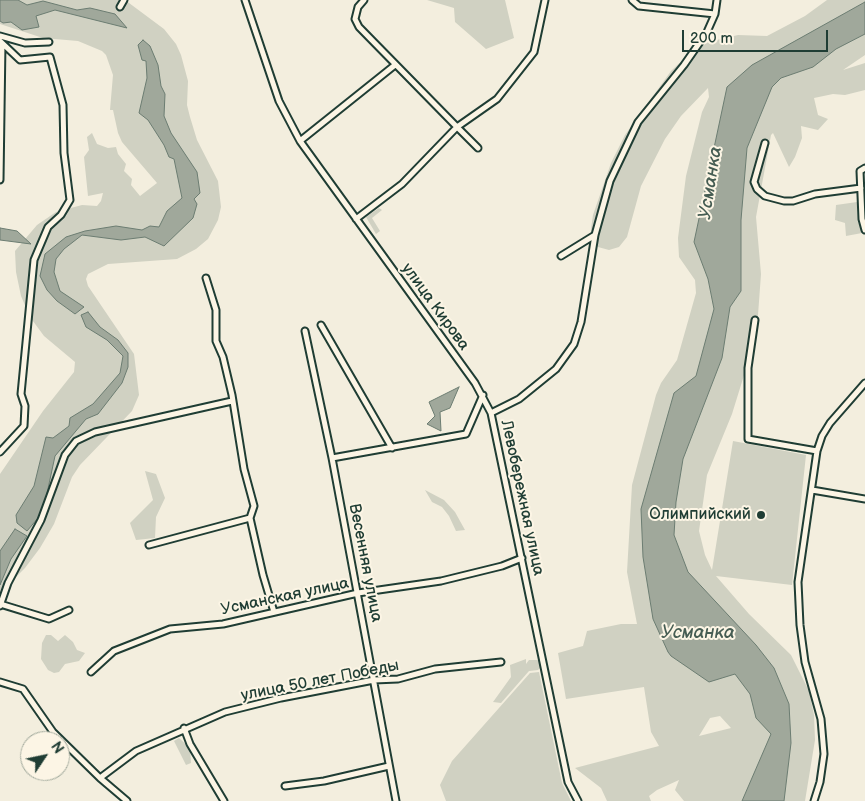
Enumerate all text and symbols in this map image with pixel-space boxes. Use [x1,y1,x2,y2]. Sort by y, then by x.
scale bar [685,20,831,52]
text: 200 m [690,29,733,48]
water label: Усманка [695,145,727,221]
street label: улица Кирова [397,260,473,354]
street label: Левобережная улица [496,418,548,578]
street label: Весенняя улица [344,502,386,624]
place label: Олимпийский [649,505,751,525]
marker: Олимпийский [755,509,767,521]
street label: Усманская улица [219,574,351,620]
water label: Усманка [661,622,735,644]
street label: улица 50 лет Победы [239,656,401,706]
north arrow [20,731,70,781]
text: N [47,739,67,757]

